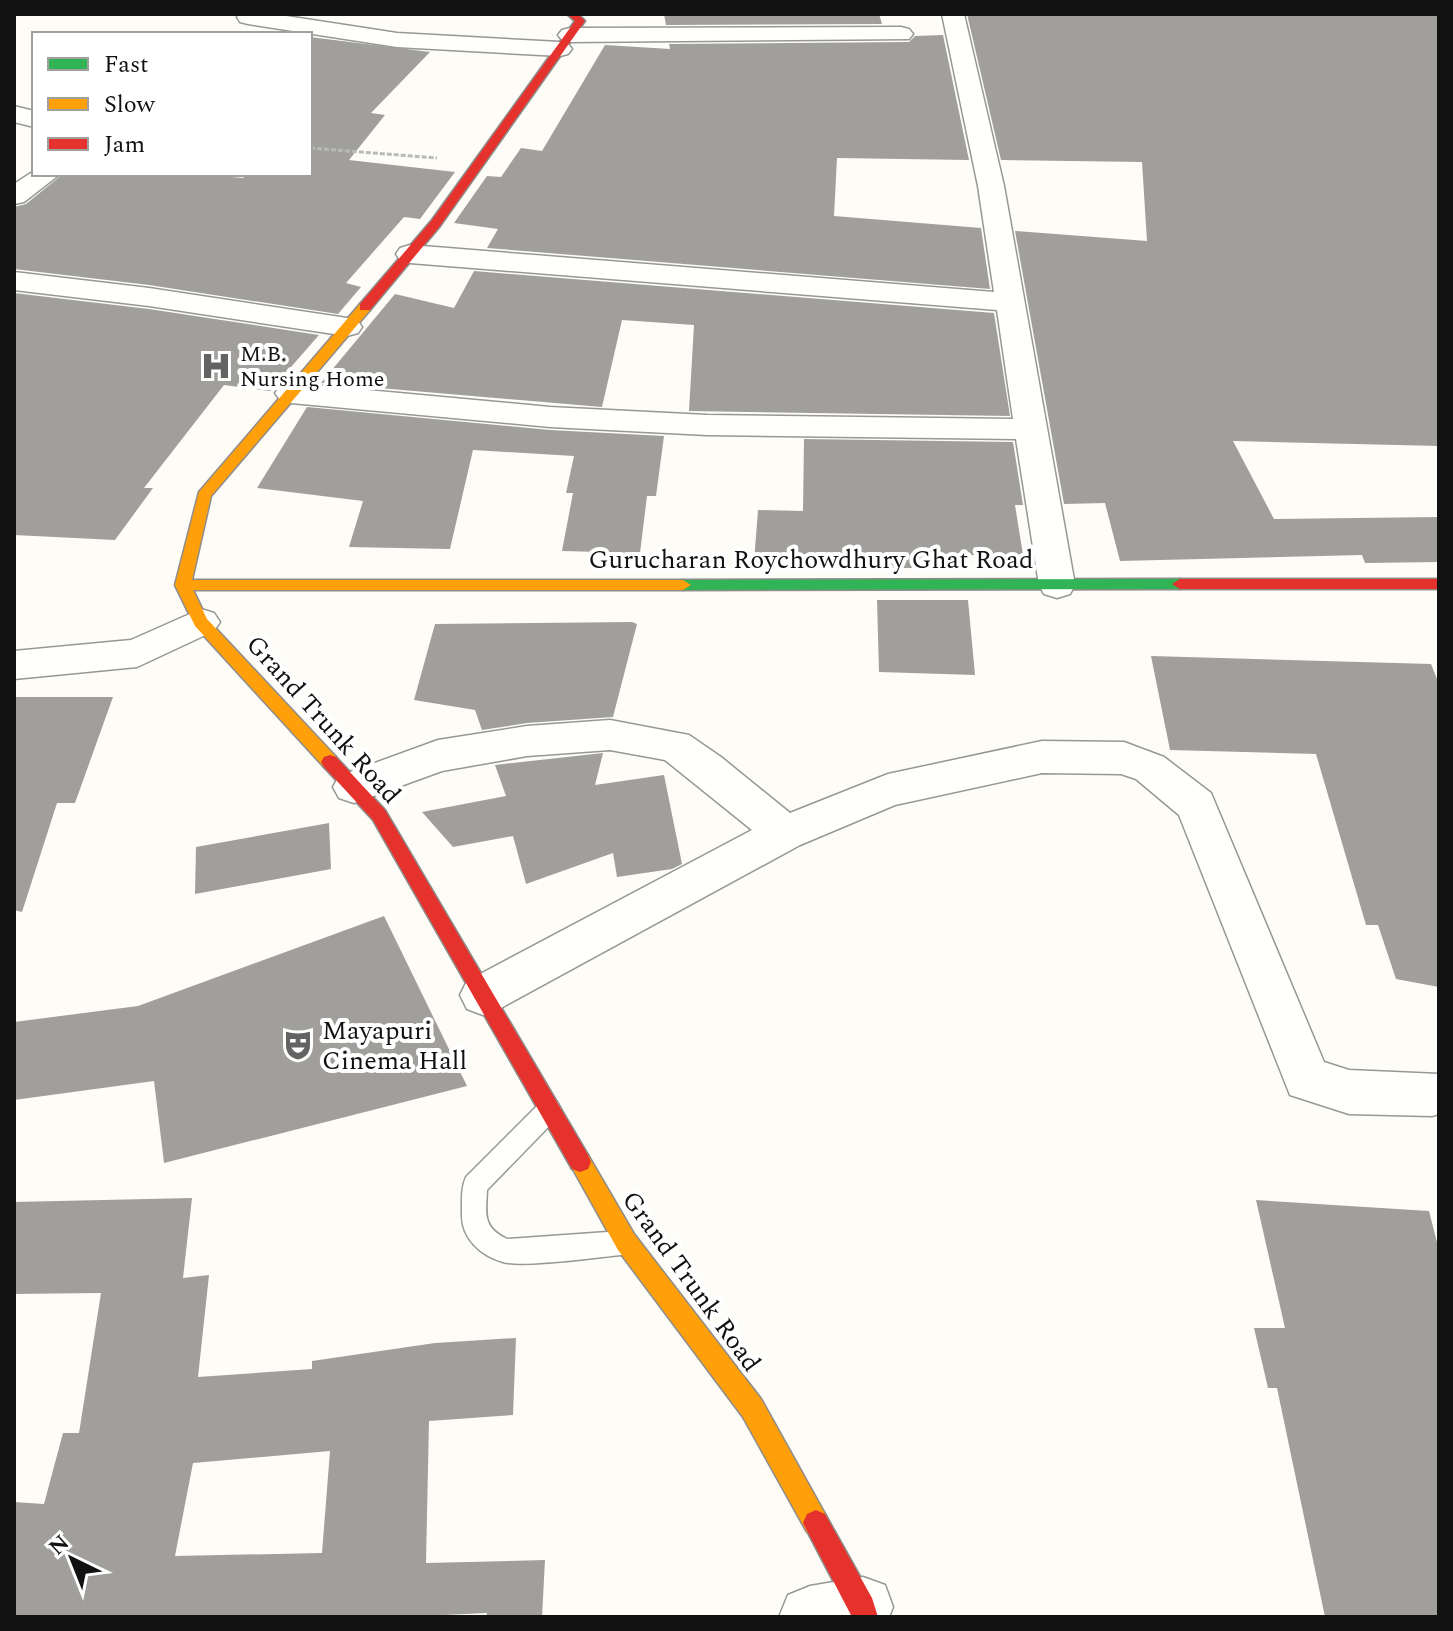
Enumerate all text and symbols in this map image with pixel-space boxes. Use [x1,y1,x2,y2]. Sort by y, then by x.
legend [32,32,312,176]
text: Fast [104,47,149,83]
text: Slow [104,87,156,123]
text: Jam [104,127,145,163]
place label: M.B. Nursing Home [240,338,385,396]
hospital icon: M.B. Nursing Home [199,349,233,383]
street label: Gurucharan Roychowdhury Ghat Road [588,540,1034,580]
street label: Grand Trunk Road [236,626,410,813]
place label: Mayapuri Cinema Hall [322,1011,467,1081]
theatre icon: Mayapuri Cinema Hall [281,1028,315,1062]
street label: Grand Trunk Road [612,1183,771,1381]
north arrow [32,1519,112,1599]
text: N [42,1527,77,1564]

